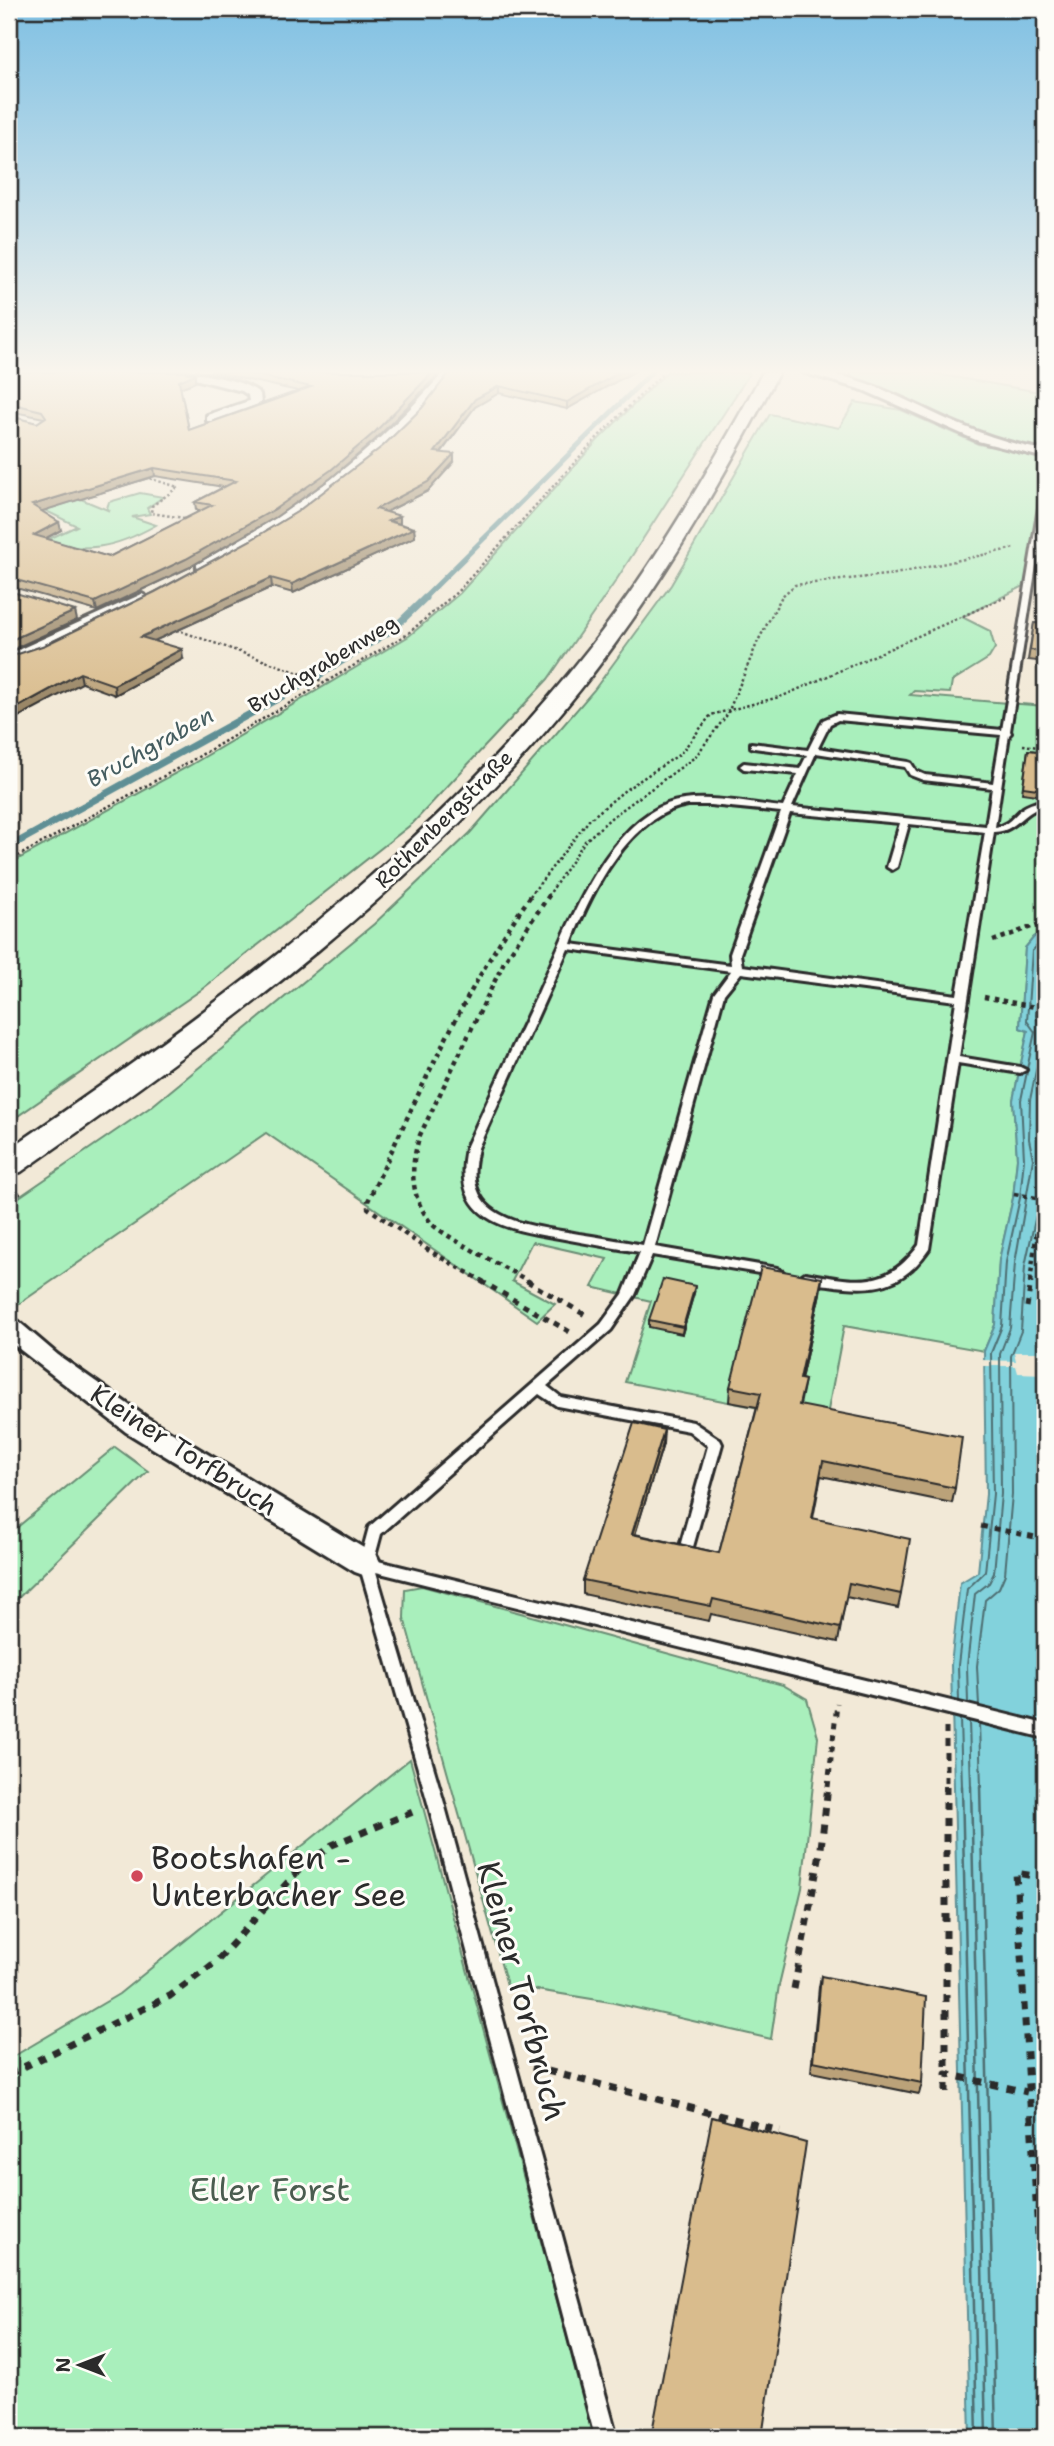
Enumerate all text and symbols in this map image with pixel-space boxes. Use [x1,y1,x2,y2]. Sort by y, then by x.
street label: Bruchgrabenweg [243,608,403,720]
water label: Bruchgraben [81,700,219,794]
street label: Rothenbergstraße [369,744,519,894]
street label: Kleiner Torfbruch [84,1376,285,1523]
place label: Bootshafen - Unterbacher See [151,1836,406,1916]
street label: Kleiner Torfbruch [467,1856,578,2125]
marker: Bootshafen - Unterbacher See [129,1868,145,1884]
park label: Eller Forst [190,2168,350,2211]
north arrow [46,2330,116,2400]
text: N [51,2357,76,2373]

